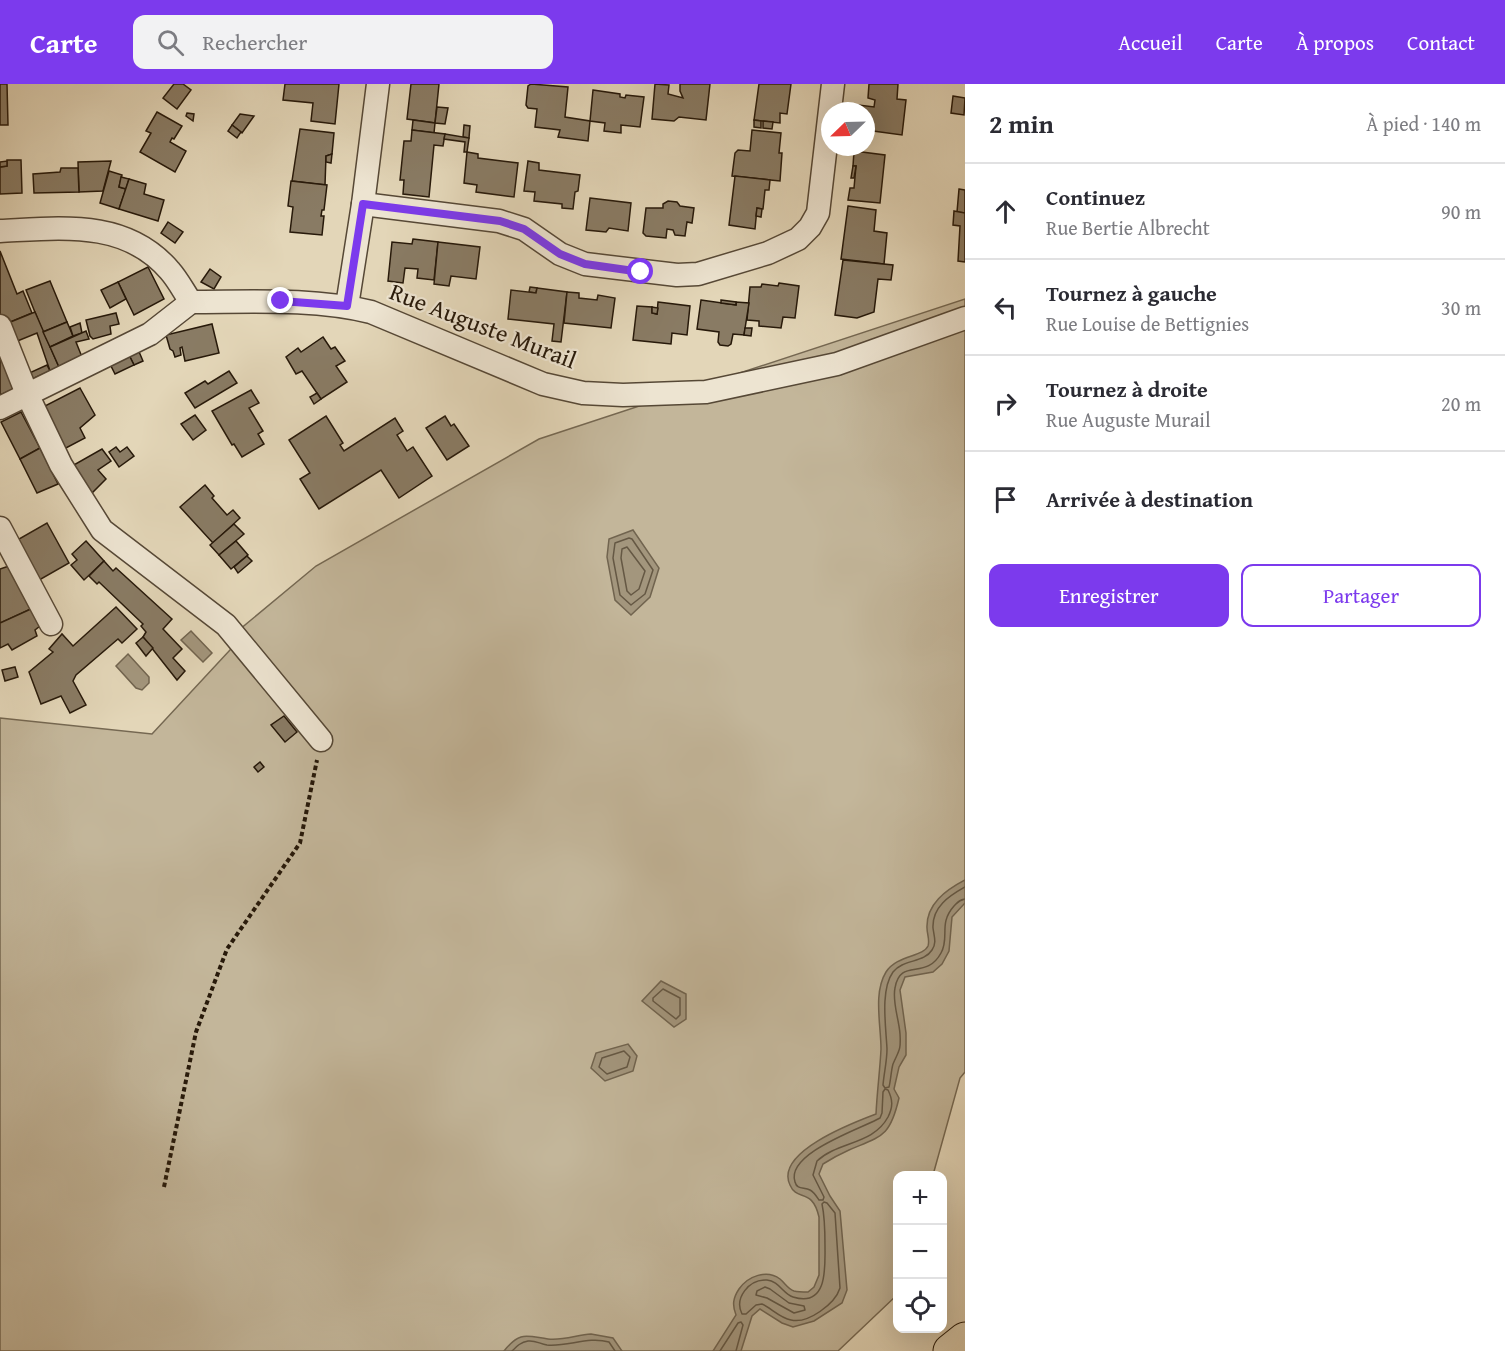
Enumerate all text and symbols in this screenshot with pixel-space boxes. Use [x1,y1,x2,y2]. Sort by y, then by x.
search box [133,15,553,69]
text: Carte [30,22,97,63]
icon: search [154,26,187,59]
text: Rechercher [202,26,307,58]
text: Accueil [1118,27,1183,58]
text: Carte [1216,27,1263,58]
text: À propos [1296,27,1374,58]
text: Contact [1407,27,1475,58]
north arrow [821,102,875,156]
text: 2 min [989,104,1054,143]
text: À pied · 140 m [1366,109,1481,138]
text: Continuez [1046,181,1145,213]
icon: ahead [989,195,1022,228]
text: 90 m [1441,197,1481,226]
text: Rue Bertie Albrecht [1046,213,1210,242]
route start [627,258,653,284]
street label: Rue Auguste Murail [385,274,582,377]
text: Tournez à gauche [1046,277,1217,309]
route end [267,287,293,313]
icon: left [989,291,1022,324]
text: 30 m [1441,293,1481,322]
text: Rue Louise de Bettignies [1046,309,1249,338]
text: Tournez à droite [1046,373,1208,405]
icon: right [989,387,1022,420]
text: 20 m [1441,389,1481,418]
text: Rue Auguste Murail [1046,405,1211,434]
icon: arrive [989,483,1022,516]
text: Arrivée à destination [1046,483,1253,515]
button: Enregistrer [989,564,1229,627]
button: Partager [1241,564,1481,627]
map controls [893,1171,947,1333]
button: + [893,1171,947,1225]
button: − [893,1225,947,1279]
button: locate [893,1279,947,1333]

